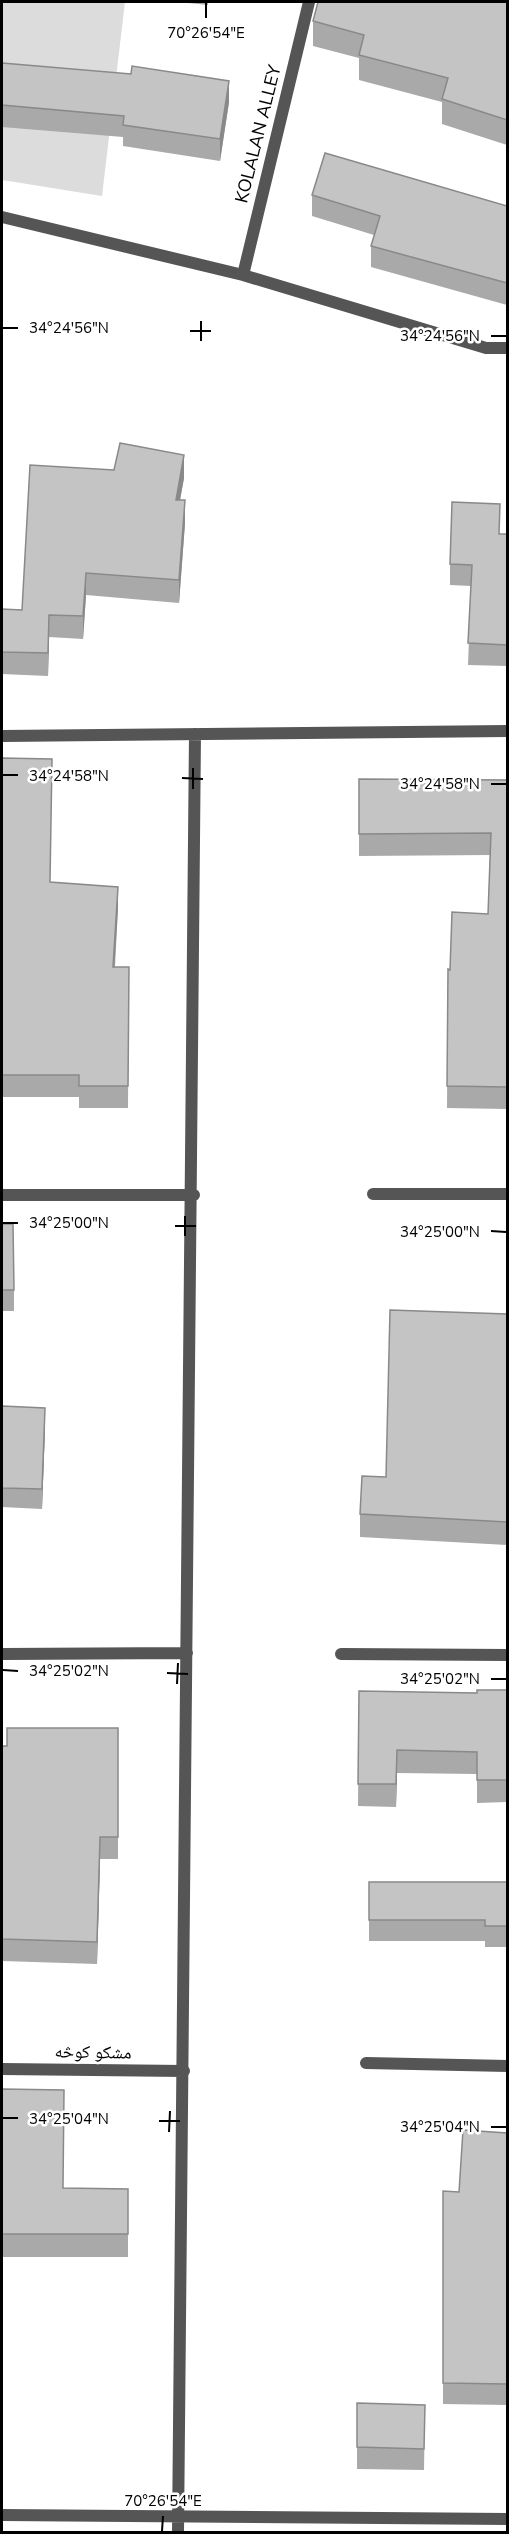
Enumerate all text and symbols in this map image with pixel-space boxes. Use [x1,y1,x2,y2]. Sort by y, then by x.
text: 70°26'54"E [167,23,245,43]
street label: KOLALAN ALLEY [229,62,287,205]
text: 34°24'56"N [29,318,109,338]
text: 34°24'56"N [400,326,480,346]
text: 34°24'58"N [29,766,109,786]
text: 34°24'58"N [400,774,480,794]
text: 34°25'00"N [29,1213,109,1233]
text: 34°25'00"N [400,1222,480,1242]
text: 34°25'02"N [29,1661,109,1681]
text: 34°25'02"N [400,1669,480,1689]
street label: مشکو کوڅه [54,2039,132,2065]
text: 34°25'04"N [29,2109,109,2129]
text: 34°25'04"N [400,2117,480,2137]
text: 70°26'54"E [124,2491,202,2511]

